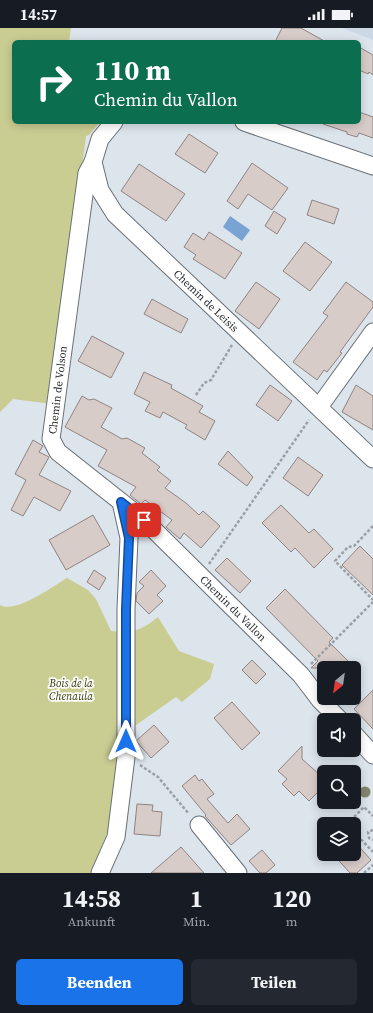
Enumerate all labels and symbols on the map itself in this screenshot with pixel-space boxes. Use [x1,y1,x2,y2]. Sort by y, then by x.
street label: Chemin de Leisis [170,266,242,335]
street label: Chemin de Volson [45,345,71,435]
pin [127,503,161,537]
street label: Chemin du Vallon [197,572,270,645]
north arrow [317,661,361,705]
park label: Bois de la Chenaula [48,676,93,704]
position arrow [105,720,147,762]

